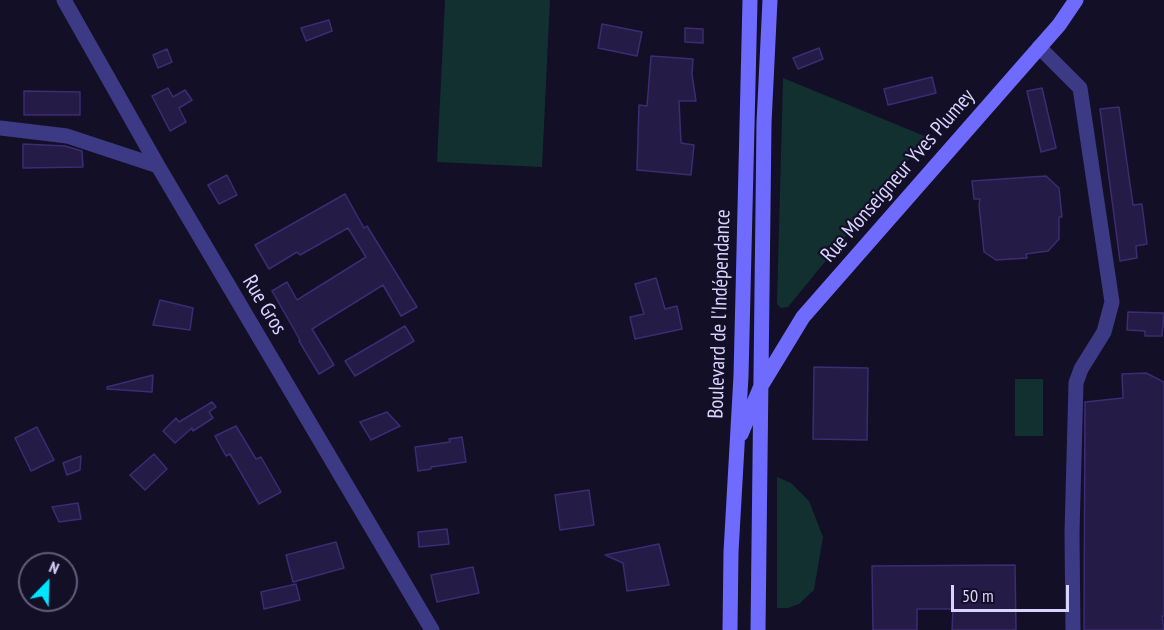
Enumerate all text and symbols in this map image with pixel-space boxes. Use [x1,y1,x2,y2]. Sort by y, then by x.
street label: Rue Monseigneur Yves Plumey [816,84,980,268]
street label: Boulevard de l'Indépendance [704,209,736,419]
street label: Rue Gros [237,271,291,339]
north arrow [18,552,78,612]
text: N [46,556,62,578]
scale bar [954,573,1072,611]
text: 50 m [962,584,994,607]

